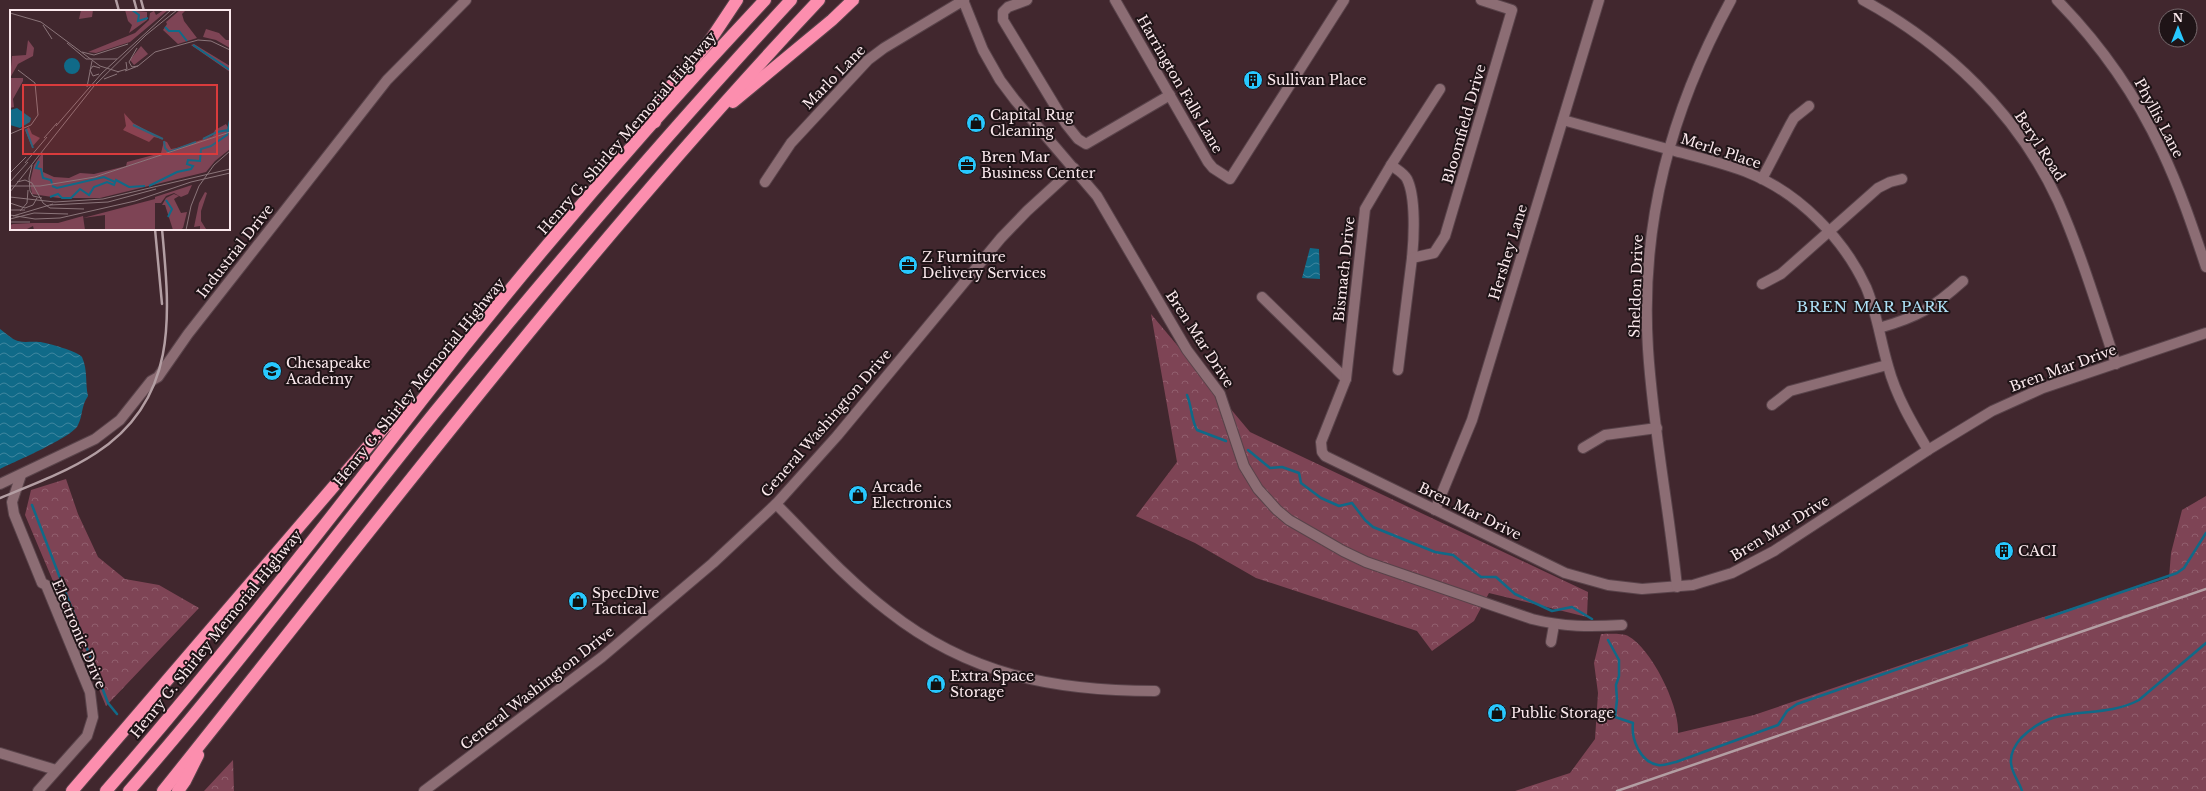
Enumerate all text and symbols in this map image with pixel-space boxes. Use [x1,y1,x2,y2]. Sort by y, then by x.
north arrow [2158,8,2198,48]
inset map [10,10,230,230]
text: N [2173,11,2184,25]
street label: Harrington Falls Lane [1133,12,1227,156]
street label: Henry G. Shirley Memorial Highway [534,28,720,238]
street label: Marlo Lane [799,41,869,113]
street label: Bloomfield Drive [1438,62,1490,186]
building icon: Sullivan Place [1242,69,1264,91]
place label: Sullivan Place [1267,71,1366,89]
street label: Phyllis Lane [2130,75,2188,161]
place label: Capital Rug Cleaning [990,106,1074,140]
street label: Beryl Road [2011,108,2070,185]
shop icon: Capital Rug Cleaning [965,112,987,134]
street label: Merle Place [1678,130,1764,172]
place label: Bren Mar Business Center [981,148,1096,182]
office icon: Bren Mar Business Center [956,154,978,176]
street label: Industrial Drive [193,201,277,301]
street label: Hershey Lane [1485,202,1531,302]
street label: Bismach Drive [1330,215,1358,323]
street label: Sheldon Drive [1625,234,1647,338]
place label: Z Furniture Delivery Services [922,248,1046,282]
office icon: Z Furniture Delivery Services [897,254,919,276]
street label: Henry G. Shirley Memorial Highway [329,274,509,490]
street label: Bren Mar Drive [1162,287,1238,391]
district label: BREN MAR PARK [1796,297,1950,316]
street label: Bren Mar Drive [2007,340,2119,396]
street label: General Washington Drive [757,345,895,501]
place label: Chesapeake Academy [285,354,370,388]
school or university icon: Chesapeake Academy [261,360,283,382]
place label: Arcade Electronics [871,478,952,512]
street label: Bren Mar Drive [1416,478,1524,544]
shop icon: Arcade Electronics [847,484,869,506]
street label: Bren Mar Drive [1727,491,1833,565]
street label: Henry G. Shirley Memorial Highway [126,526,306,742]
building icon: CACI [1993,540,2015,562]
place label: CACI [2018,542,2057,560]
street label: Electronic Drive [48,577,110,691]
place label: SpecDive Tactical [592,584,659,618]
shop icon: SpecDive Tactical [567,590,589,612]
street label: General Washington Drive [457,622,617,754]
place label: Extra Space Storage [950,667,1034,701]
shop icon: Extra Space Storage [925,673,947,695]
shop icon: Public Storage [1486,702,1508,724]
place label: Public Storage [1511,704,1614,722]

